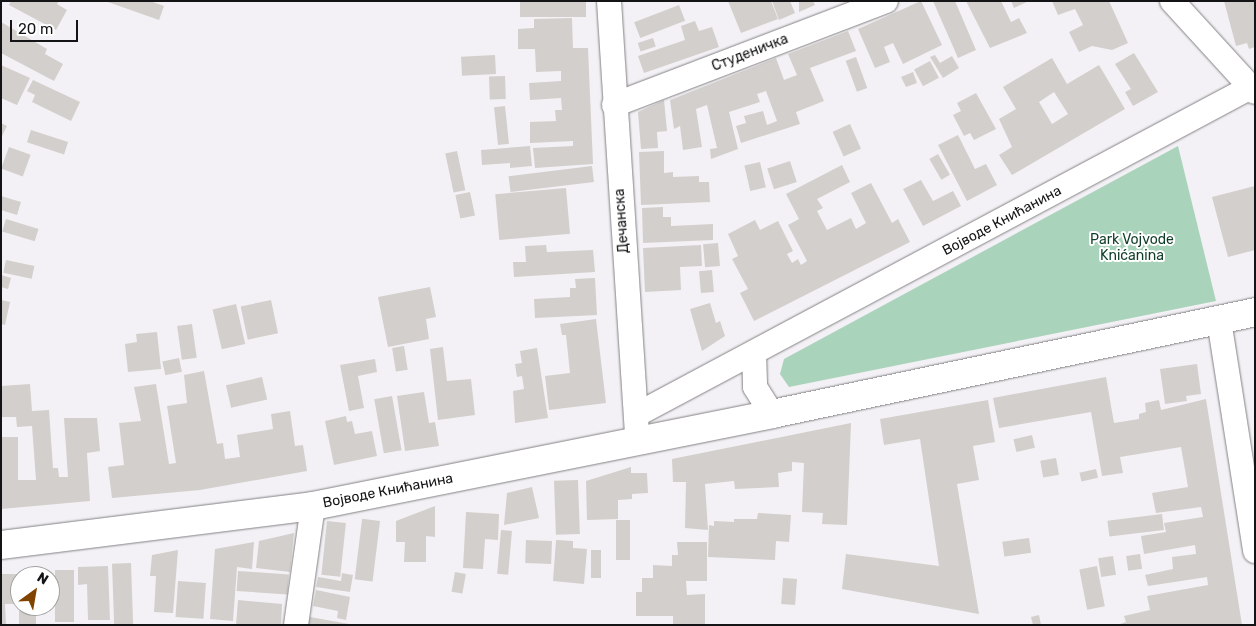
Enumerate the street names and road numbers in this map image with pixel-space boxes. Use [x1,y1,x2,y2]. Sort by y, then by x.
street label: Студеничка [709,31,791,75]
street label: Војводе Книћанина [940,183,1064,259]
street label: Дечанска [611,188,633,254]
street label: Војводе Книћанина [322,470,454,512]

